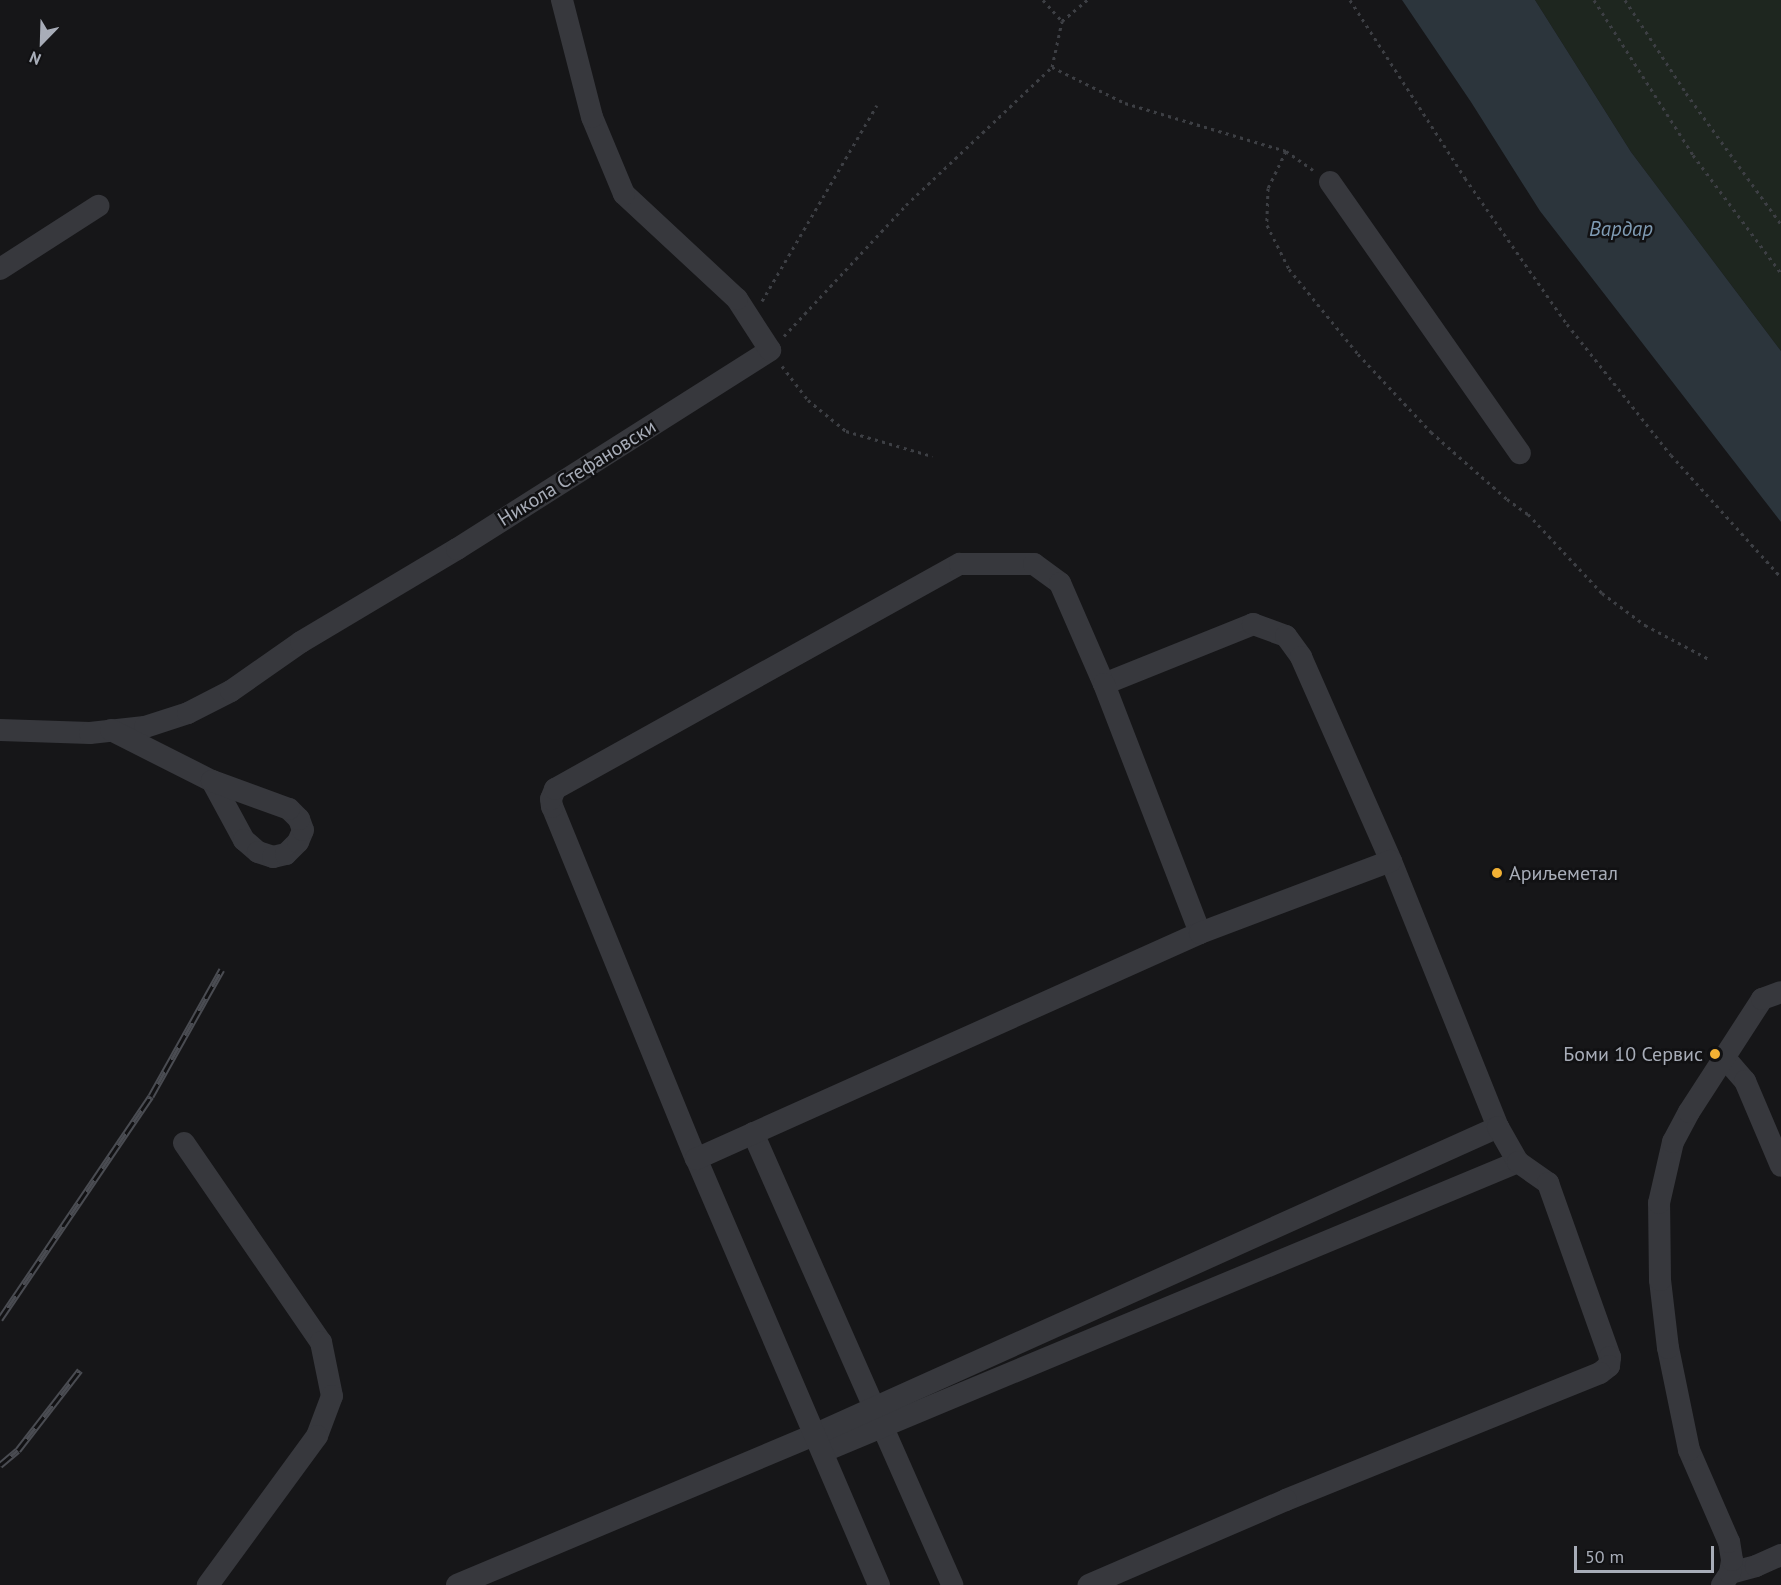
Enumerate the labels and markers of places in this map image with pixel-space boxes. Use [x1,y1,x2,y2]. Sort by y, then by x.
place label: Ариљеметал [1509,861,1618,885]
marker: Ариљеметал [1490,866,1504,880]
place label: Боми 10 Сервис [1563,1042,1703,1066]
marker: Боми 10 Сервис [1708,1047,1722,1061]

